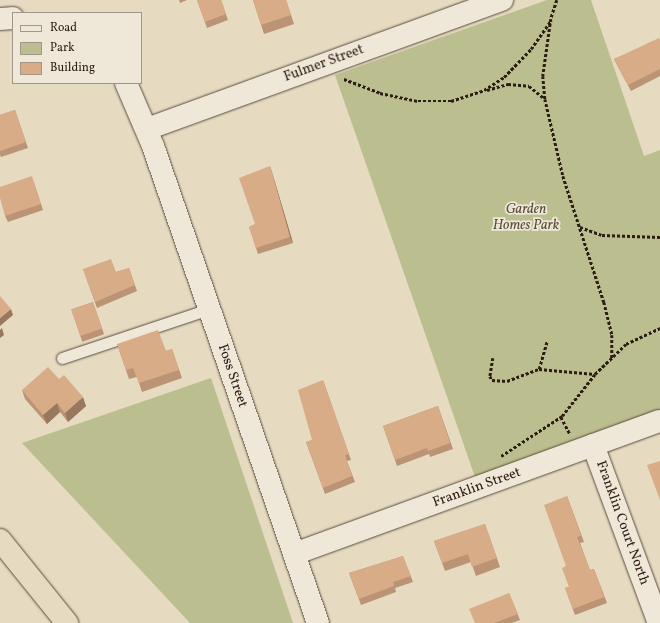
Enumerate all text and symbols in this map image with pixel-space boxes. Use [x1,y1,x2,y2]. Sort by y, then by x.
legend [12,12,142,84]
text: Road [50,20,77,36]
text: Park [50,40,75,56]
street label: Fulmer Street [282,42,366,86]
text: Building [50,60,95,76]
park label: Garden Homes Park [493,202,559,234]
street label: Foss Street [213,342,251,410]
street label: Franklin Court North [592,459,652,587]
street label: Franklin Street [431,464,523,512]

